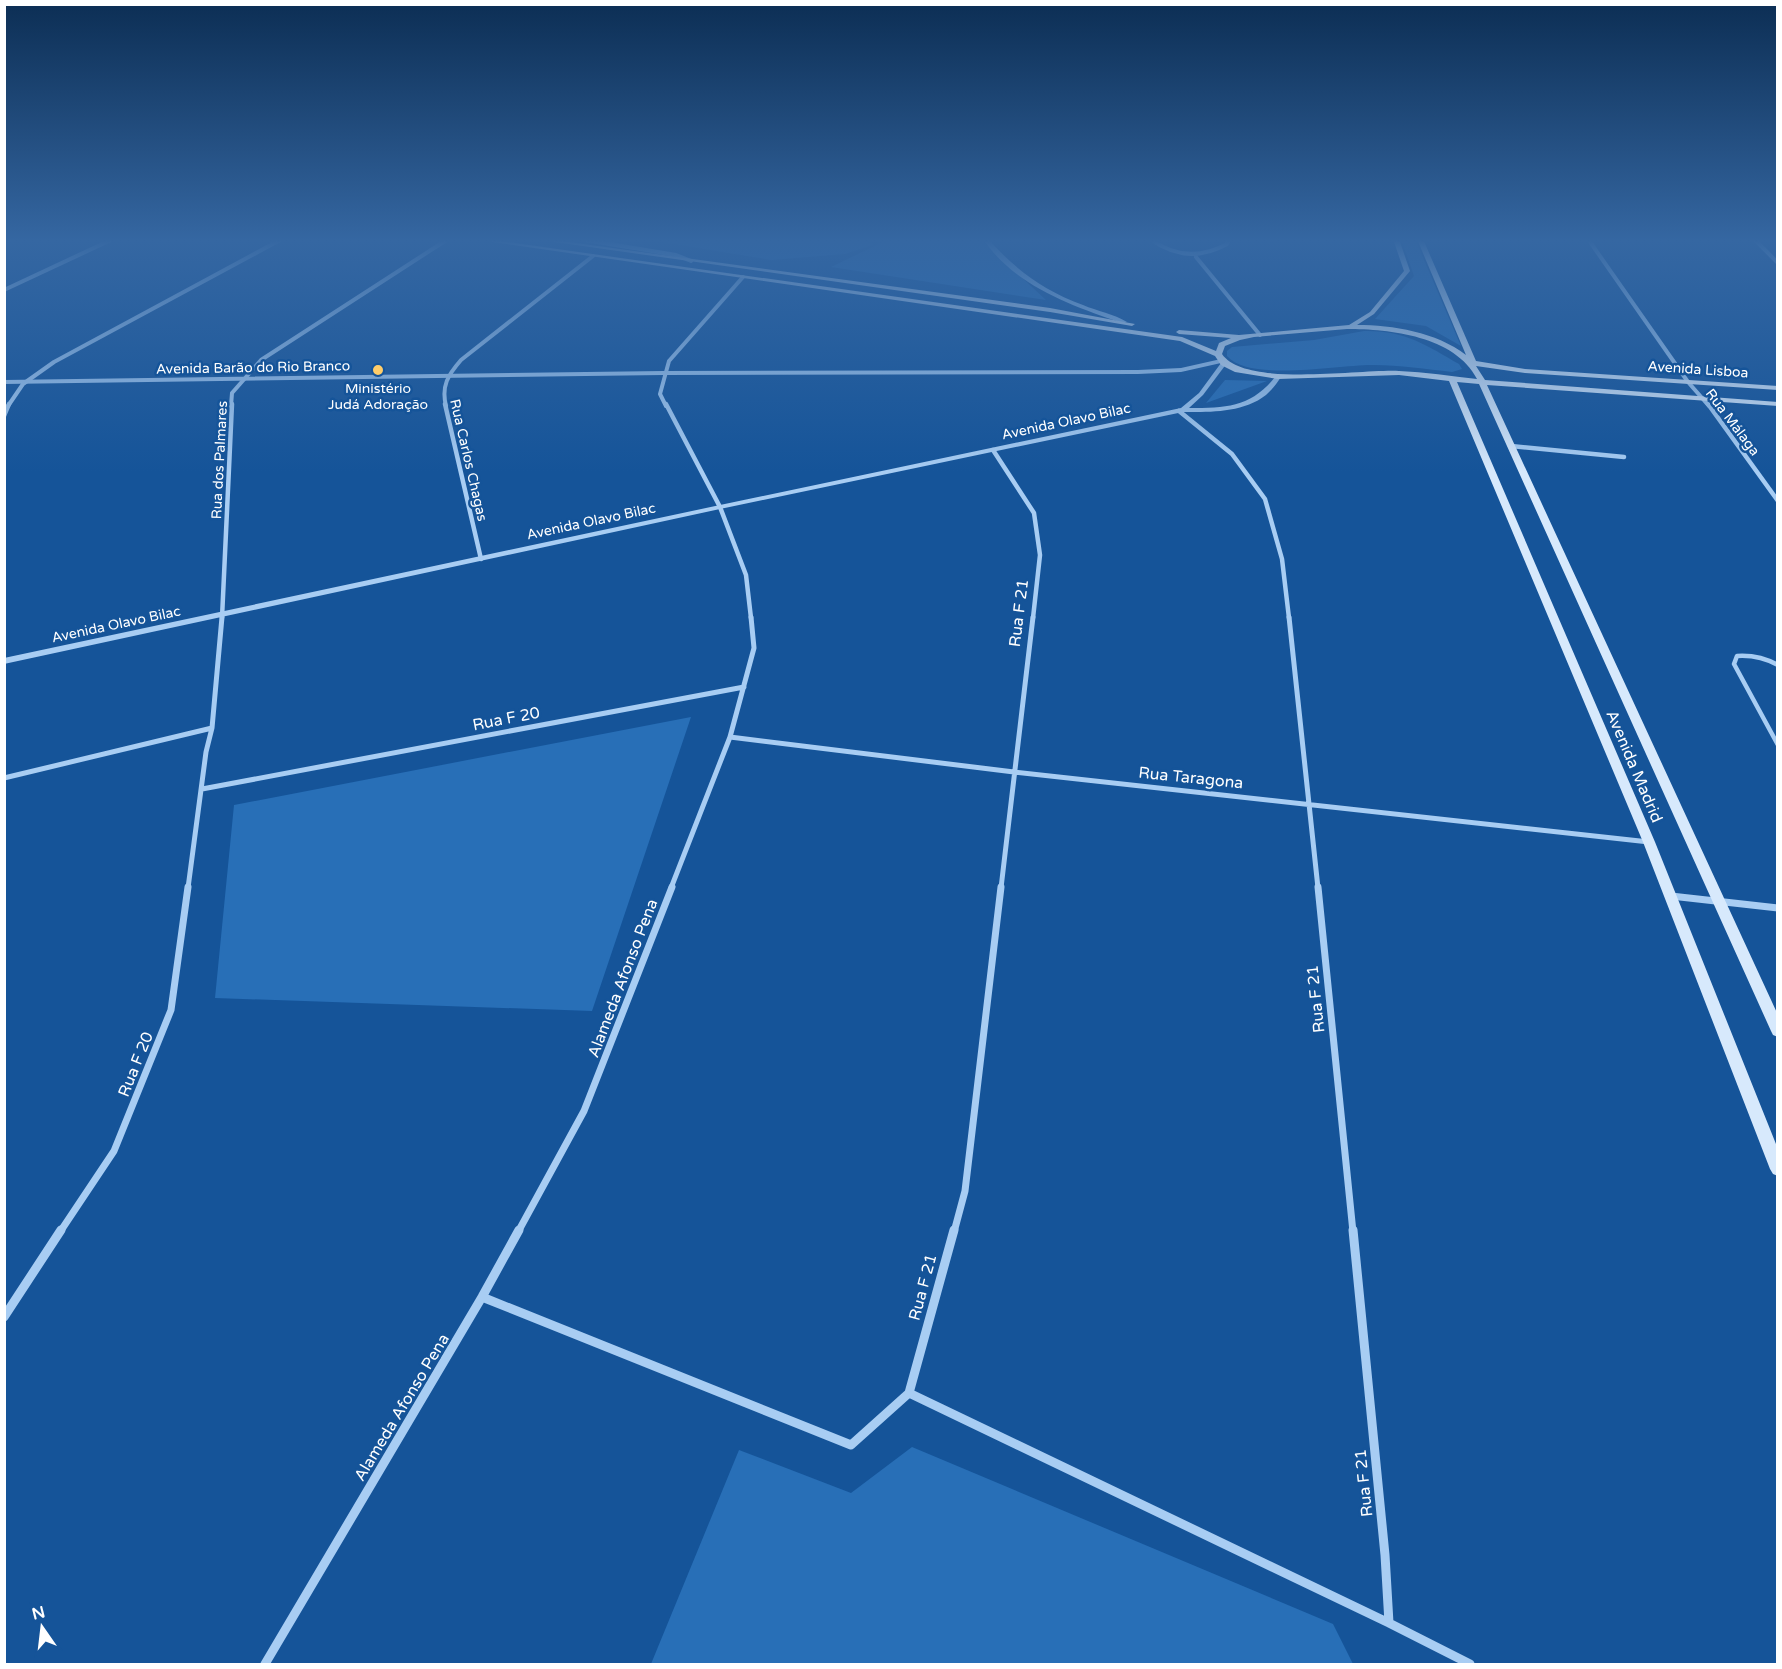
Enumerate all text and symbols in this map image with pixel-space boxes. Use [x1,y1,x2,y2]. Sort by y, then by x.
street label: Avenida Barão do Rio Branco [156,357,350,378]
street label: Avenida Lisboa [1647,357,1749,382]
marker: Ministério Judá Adoração [371,363,385,377]
place label: Ministério Judá Adoração [328,380,428,413]
street label: Rua Málaga [1702,385,1763,459]
street label: Rua Carlos Chagas [446,397,491,523]
street label: Rua dos Palmares [208,400,231,520]
street label: Avenida Olavo Bilac [1000,400,1132,443]
street label: Avenida Olavo Bilac [525,500,657,543]
street label: Rua F 21 [1005,578,1033,648]
street label: Avenida Olavo Bilac [50,603,182,646]
street label: Rua F 20 [471,703,542,735]
street label: Avenida Madrid [1601,707,1667,826]
street label: Rua Taragona [1137,763,1244,793]
street label: Alameda Afonso Pena [583,896,662,1061]
street label: Rua F 21 [1302,964,1330,1034]
street label: Rua F 20 [114,1029,158,1100]
street label: Rua F 21 [904,1252,941,1323]
street label: Alameda Afonso Pena [350,1330,454,1485]
street label: Rua F 21 [1350,1448,1378,1518]
north arrow [12,1597,72,1657]
text: N [30,1602,47,1625]

